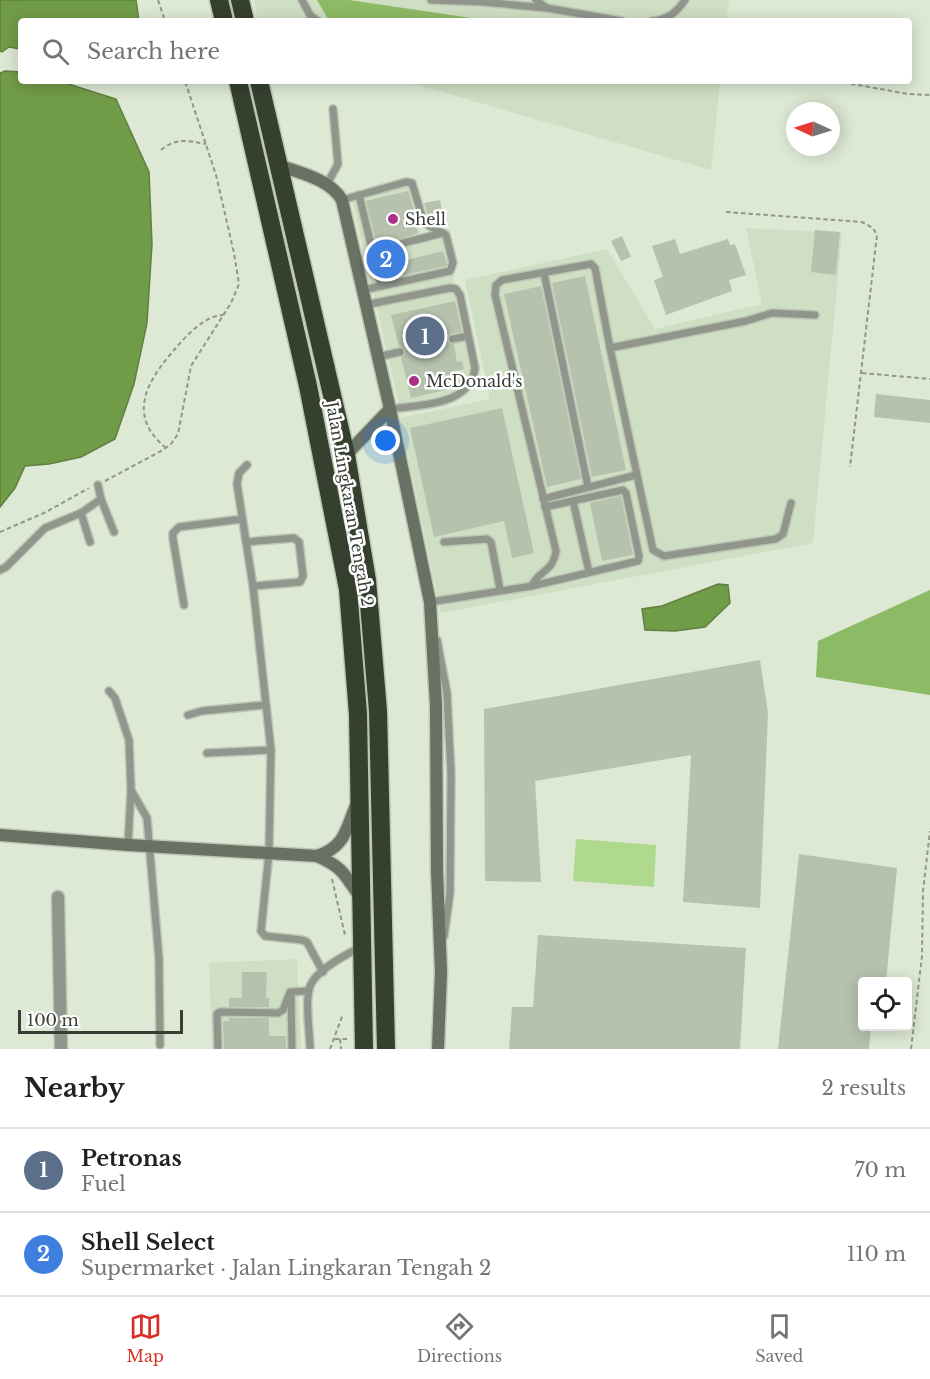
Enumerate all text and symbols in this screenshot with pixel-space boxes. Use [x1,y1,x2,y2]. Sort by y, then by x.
search box [18,18,912,84]
icon: search [39,35,72,68]
text: Search here [87,38,220,65]
north arrow [786,102,840,156]
place label: Shell [405,209,446,229]
marker: Shell [386,212,400,226]
pin: 2 [366,236,406,282]
pin: 1 [406,314,444,358]
place label: McDonald's [426,371,523,391]
marker: McDonald's [407,374,421,388]
street label: Jalan Lingkaran Tengah 2 [322,398,378,608]
your location [371,426,400,455]
map controls [858,977,912,1031]
button: locate [858,977,912,1031]
scale bar [18,1007,183,1034]
text: 100 m [27,1010,79,1030]
text: Nearby [24,1072,125,1104]
text: 2 results [822,1076,906,1100]
text: Petronas [81,1145,182,1172]
text: 1 [39,1158,48,1182]
text: 70 m [854,1158,906,1182]
text: Fuel [81,1172,126,1196]
text: Shell Select [81,1229,215,1256]
text: 2 [37,1242,50,1266]
text: 110 m [847,1242,906,1266]
text: Supermarket · Jalan Lingkaran Tengah 2 [81,1256,491,1280]
tab: Map [127,1310,164,1366]
tab: Directions [417,1310,502,1366]
tab: Saved [755,1310,803,1366]

